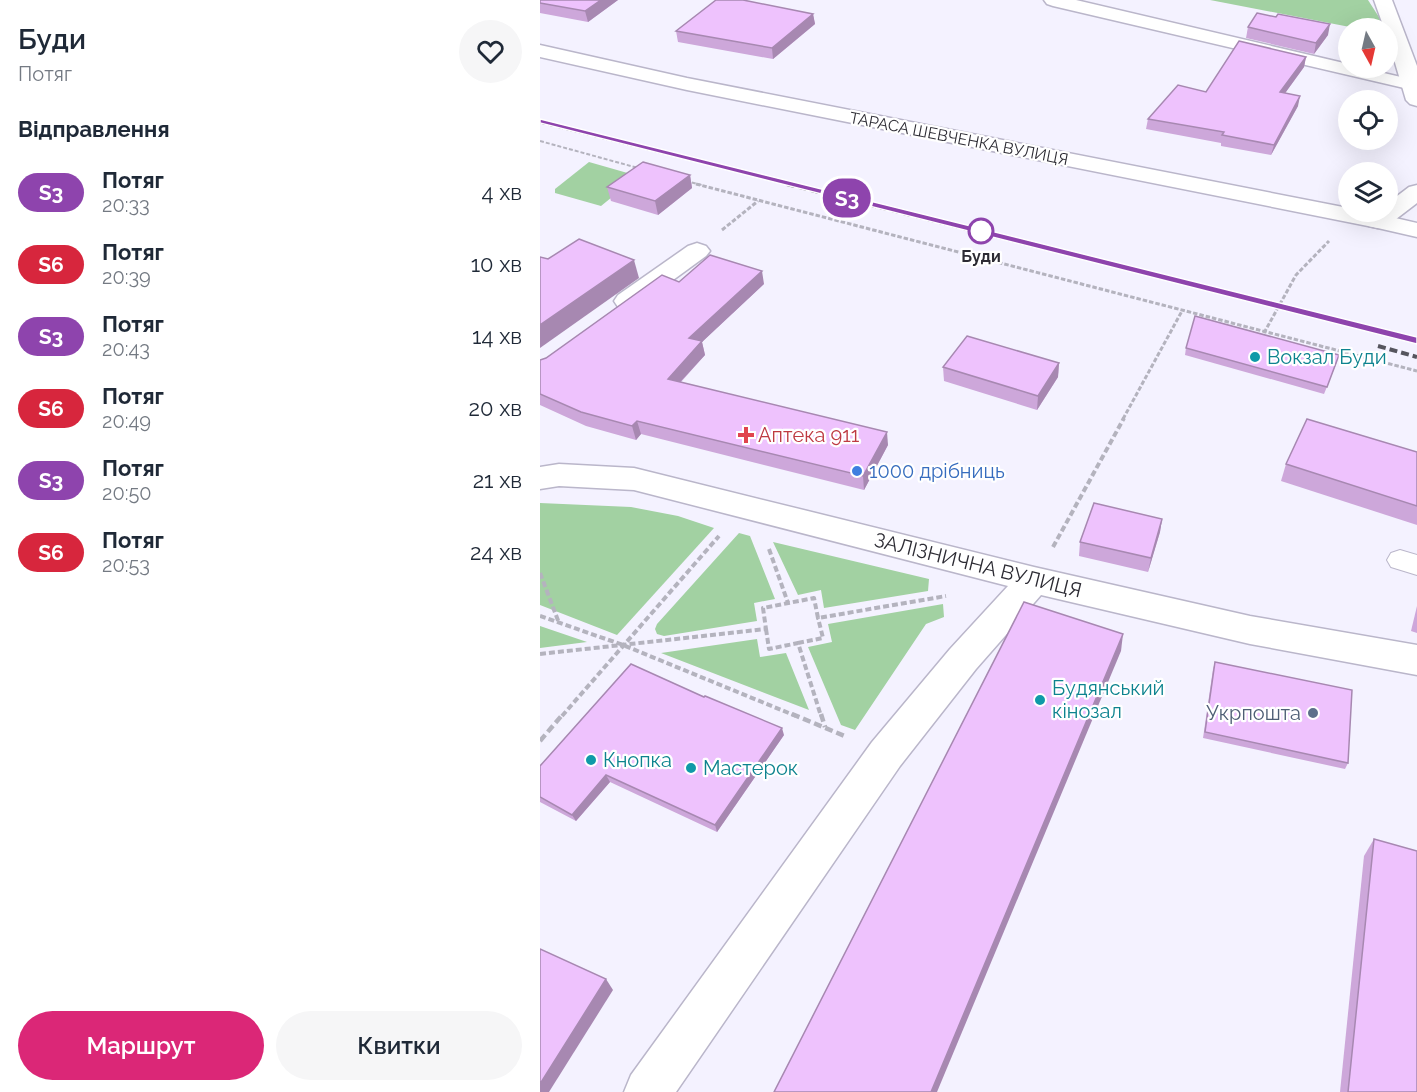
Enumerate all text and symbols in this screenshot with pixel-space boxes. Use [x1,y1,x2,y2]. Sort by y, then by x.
north arrow [1338,18,1398,78]
map controls [1338,18,1398,222]
button: heart [459,20,522,83]
text: Буди [18,23,86,56]
text: Потяг [18,62,72,86]
button: locate [1338,90,1398,150]
street label: ТАРАСА ШЕВЧЕНКА ВУЛИЦЯ [848,108,1070,169]
text: Відправлення [18,116,170,142]
button: layers [1338,162,1398,222]
text: Потяг [102,167,164,193]
line badge: S3 [820,178,874,218]
text: 4 хв [482,179,522,205]
text: S3 [39,180,63,205]
text: S3 [835,186,859,211]
text: 20:33 [102,193,150,217]
marker: Буди [968,218,994,244]
text: Потяг [102,239,164,265]
place label: Буди [961,247,1001,266]
text: 10 хв [471,251,522,277]
text: S6 [38,252,64,277]
text: 20:39 [102,265,151,289]
text: Потяг [102,311,164,337]
text: 14 хв [472,323,522,349]
text: S3 [39,324,63,349]
text: 20:43 [102,337,150,361]
place label: Вокзал Буди [1267,345,1387,369]
marker: Вокзал Буди [1248,350,1262,364]
text: Потяг [102,383,164,409]
text: 20 хв [469,395,522,421]
text: S6 [38,396,64,421]
text: 20:49 [102,409,151,433]
place label: Аптека 911 [758,423,860,447]
marker: Аптека 911 [739,428,753,442]
text: Потяг [102,455,164,481]
place label: 1000 дрібниць [869,459,1005,483]
marker: 1000 дрібниць [850,464,864,478]
text: 21 хв [473,467,522,493]
text: S3 [39,468,63,493]
text: 20:50 [102,481,152,505]
text: Потяг [102,527,164,553]
street label: ЗАЛІЗНИЧНА ВУЛИЦЯ [872,528,1084,602]
text: 24 хв [470,539,522,565]
text: S6 [38,540,64,565]
text: 20:53 [102,553,150,577]
place label: Будянський кінозал [1052,676,1164,723]
marker: Будянський кінозал [1033,693,1047,707]
place label: Укрпошта [1206,701,1301,725]
marker: Укрпошта [1306,706,1320,720]
place label: Кнопка [603,748,672,772]
marker: Кнопка [584,753,598,767]
place label: Мастерок [703,756,798,780]
marker: Мастерок [684,761,698,775]
button: Маршрут [18,1011,264,1080]
button: Квитки [276,1011,522,1080]

